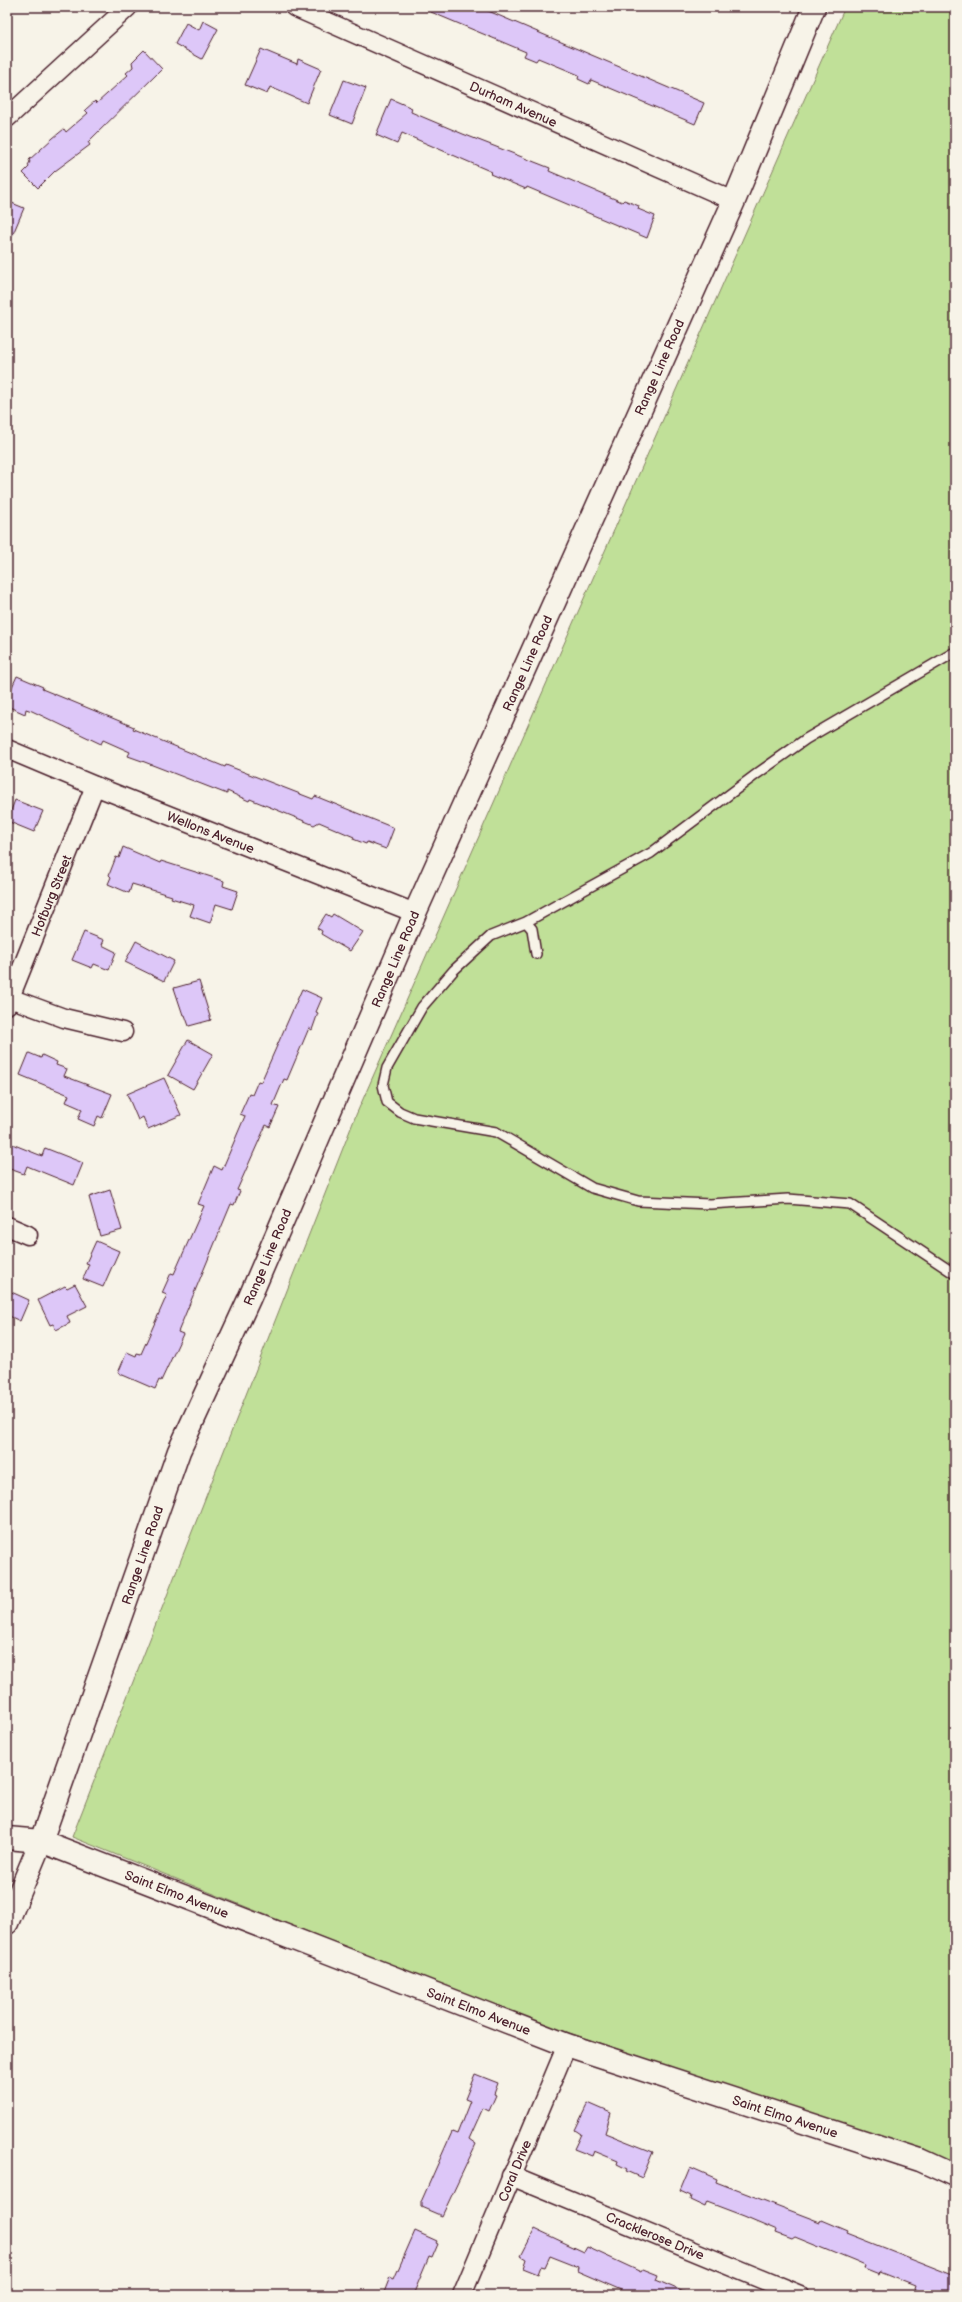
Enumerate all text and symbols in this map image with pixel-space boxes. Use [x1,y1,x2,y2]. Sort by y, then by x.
street label: Durham Avenue [467,78,560,131]
street label: Range Line Road [632,317,688,418]
street label: Range Line Road [500,613,556,714]
street label: Wellons Avenue [164,808,257,858]
street label: Hofburg Street [28,853,75,939]
street label: Range Line Road [368,909,423,1010]
street label: Range Line Road [240,1207,295,1308]
street label: Range Line Road [119,1504,167,1607]
street label: Saint Elmo Avenue [122,1867,231,1922]
street label: Saint Elmo Avenue [424,1984,533,2039]
street label: Saint Elmo Avenue [730,2092,840,2142]
street label: Coral Drive [495,2137,535,2204]
street label: Cracklerose Drive [603,2209,707,2264]

